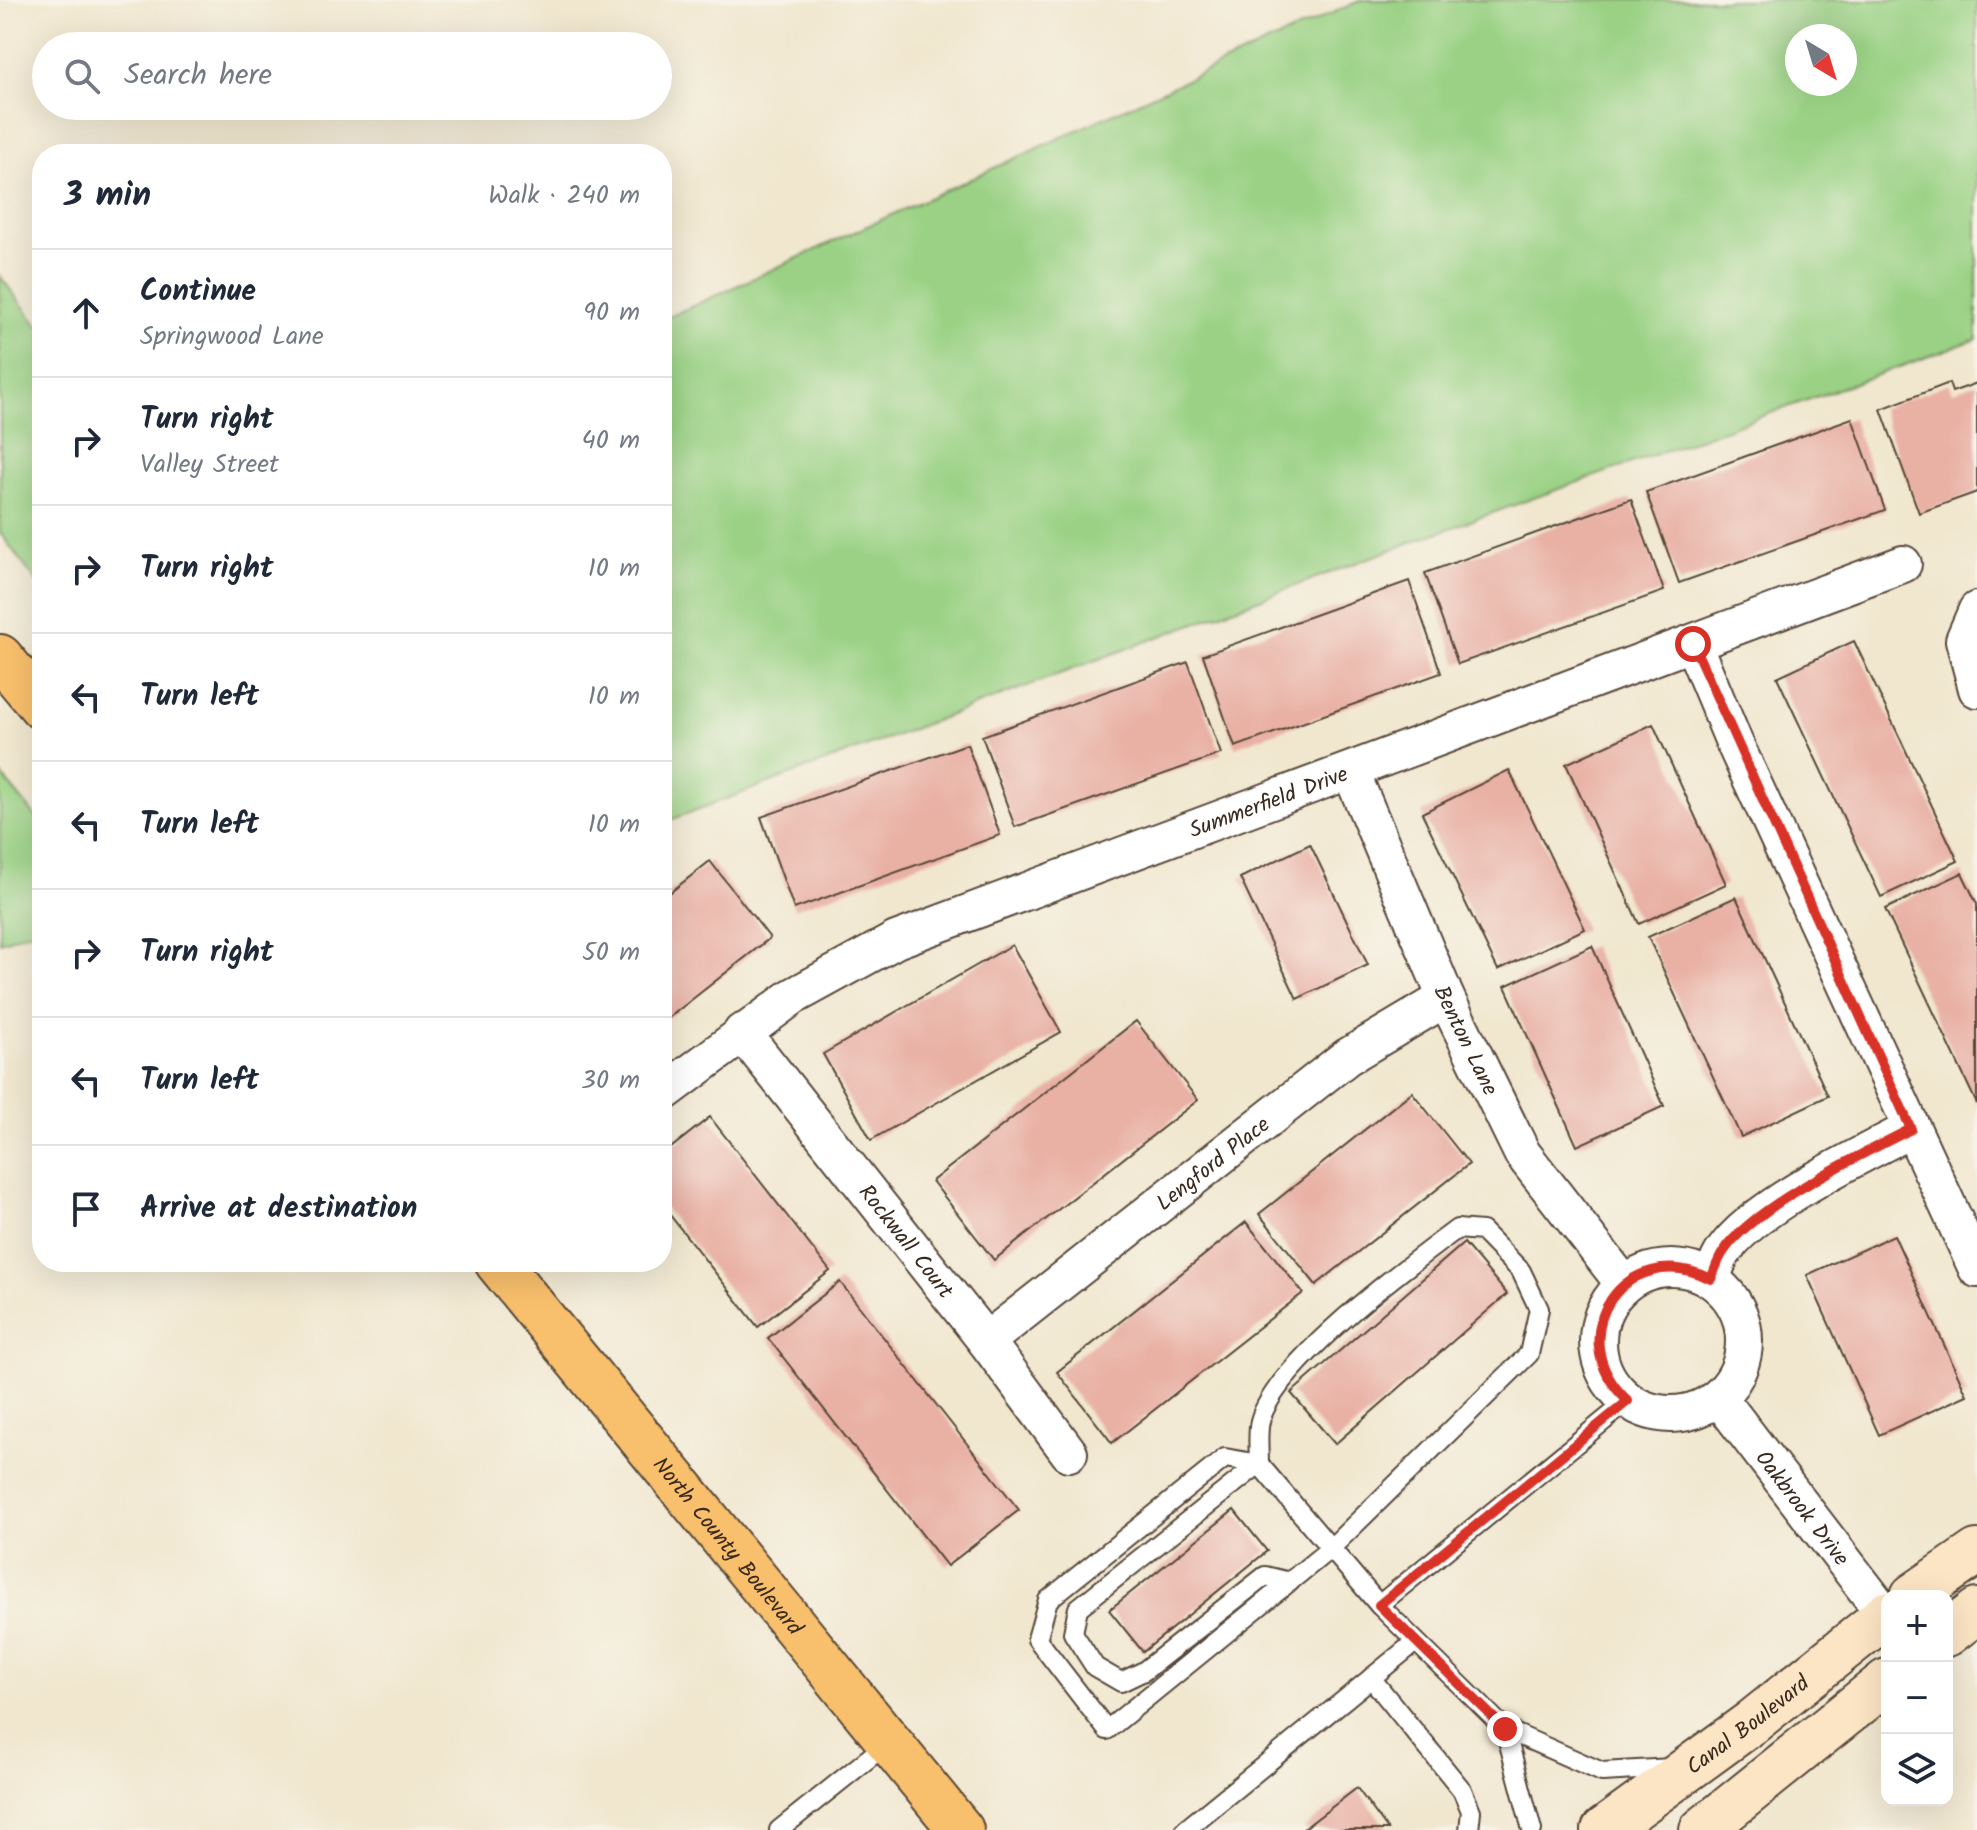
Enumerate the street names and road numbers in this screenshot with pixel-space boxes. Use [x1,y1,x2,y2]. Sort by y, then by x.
street label: Summerfield Drive [1185,758,1354,849]
street label: Benton Lane [1423,981,1506,1102]
street label: Lengford Place [1149,1109,1279,1221]
street label: Rockwall Court [849,1178,961,1307]
street label: Oakbrook Drive [1745,1444,1857,1575]
street label: North County Boulevard [643,1450,811,1645]
street label: Canal Boulevard [1679,1667,1819,1785]

